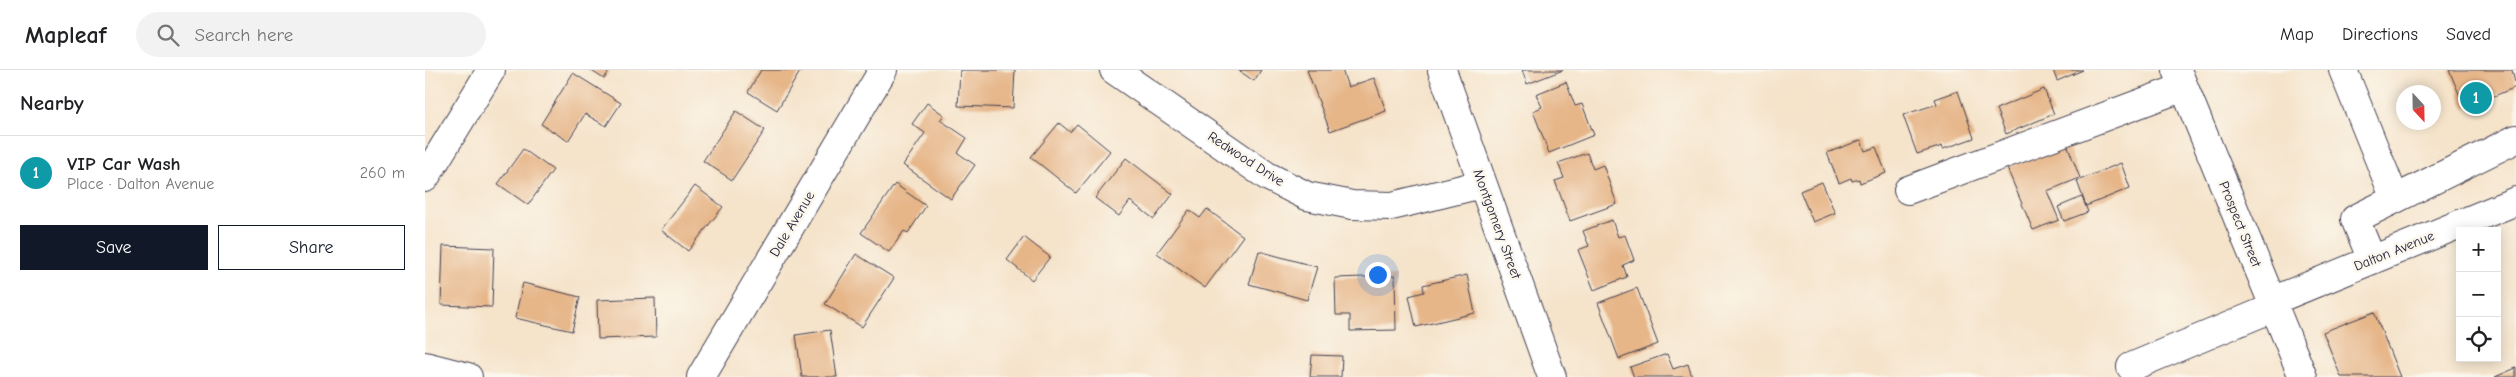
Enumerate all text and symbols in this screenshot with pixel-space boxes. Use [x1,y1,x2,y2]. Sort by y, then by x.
search box [136,12,486,57]
text: Mapleaf [25,21,106,49]
icon: search [154,21,182,49]
text: Search here [194,24,293,46]
text: Map [2280,24,2314,45]
text: Directions [2342,24,2418,45]
text: Saved [2446,24,2491,45]
pin: 1 [2460,79,2492,117]
north arrow [2396,85,2441,130]
text: Nearby [20,91,84,115]
street label: Redwood Drive [1205,128,1287,190]
text: VIP Car Wash [67,153,181,175]
text: 1 [33,164,39,182]
text: 260 m [360,164,405,182]
street label: Montgomery Street [1469,167,1525,282]
text: Place · Dalton Avenue [67,175,214,193]
street label: Prospect Street [2215,179,2265,270]
street label: Dale Avenue [766,188,818,260]
button: Save [20,225,208,270]
button: Share [218,225,405,270]
street label: Dalton Avenue [2351,227,2437,275]
map controls [2456,227,2501,362]
button: + [2456,227,2501,272]
your location [1365,262,1391,288]
button: − [2456,272,2501,317]
button: locate [2456,317,2501,362]

